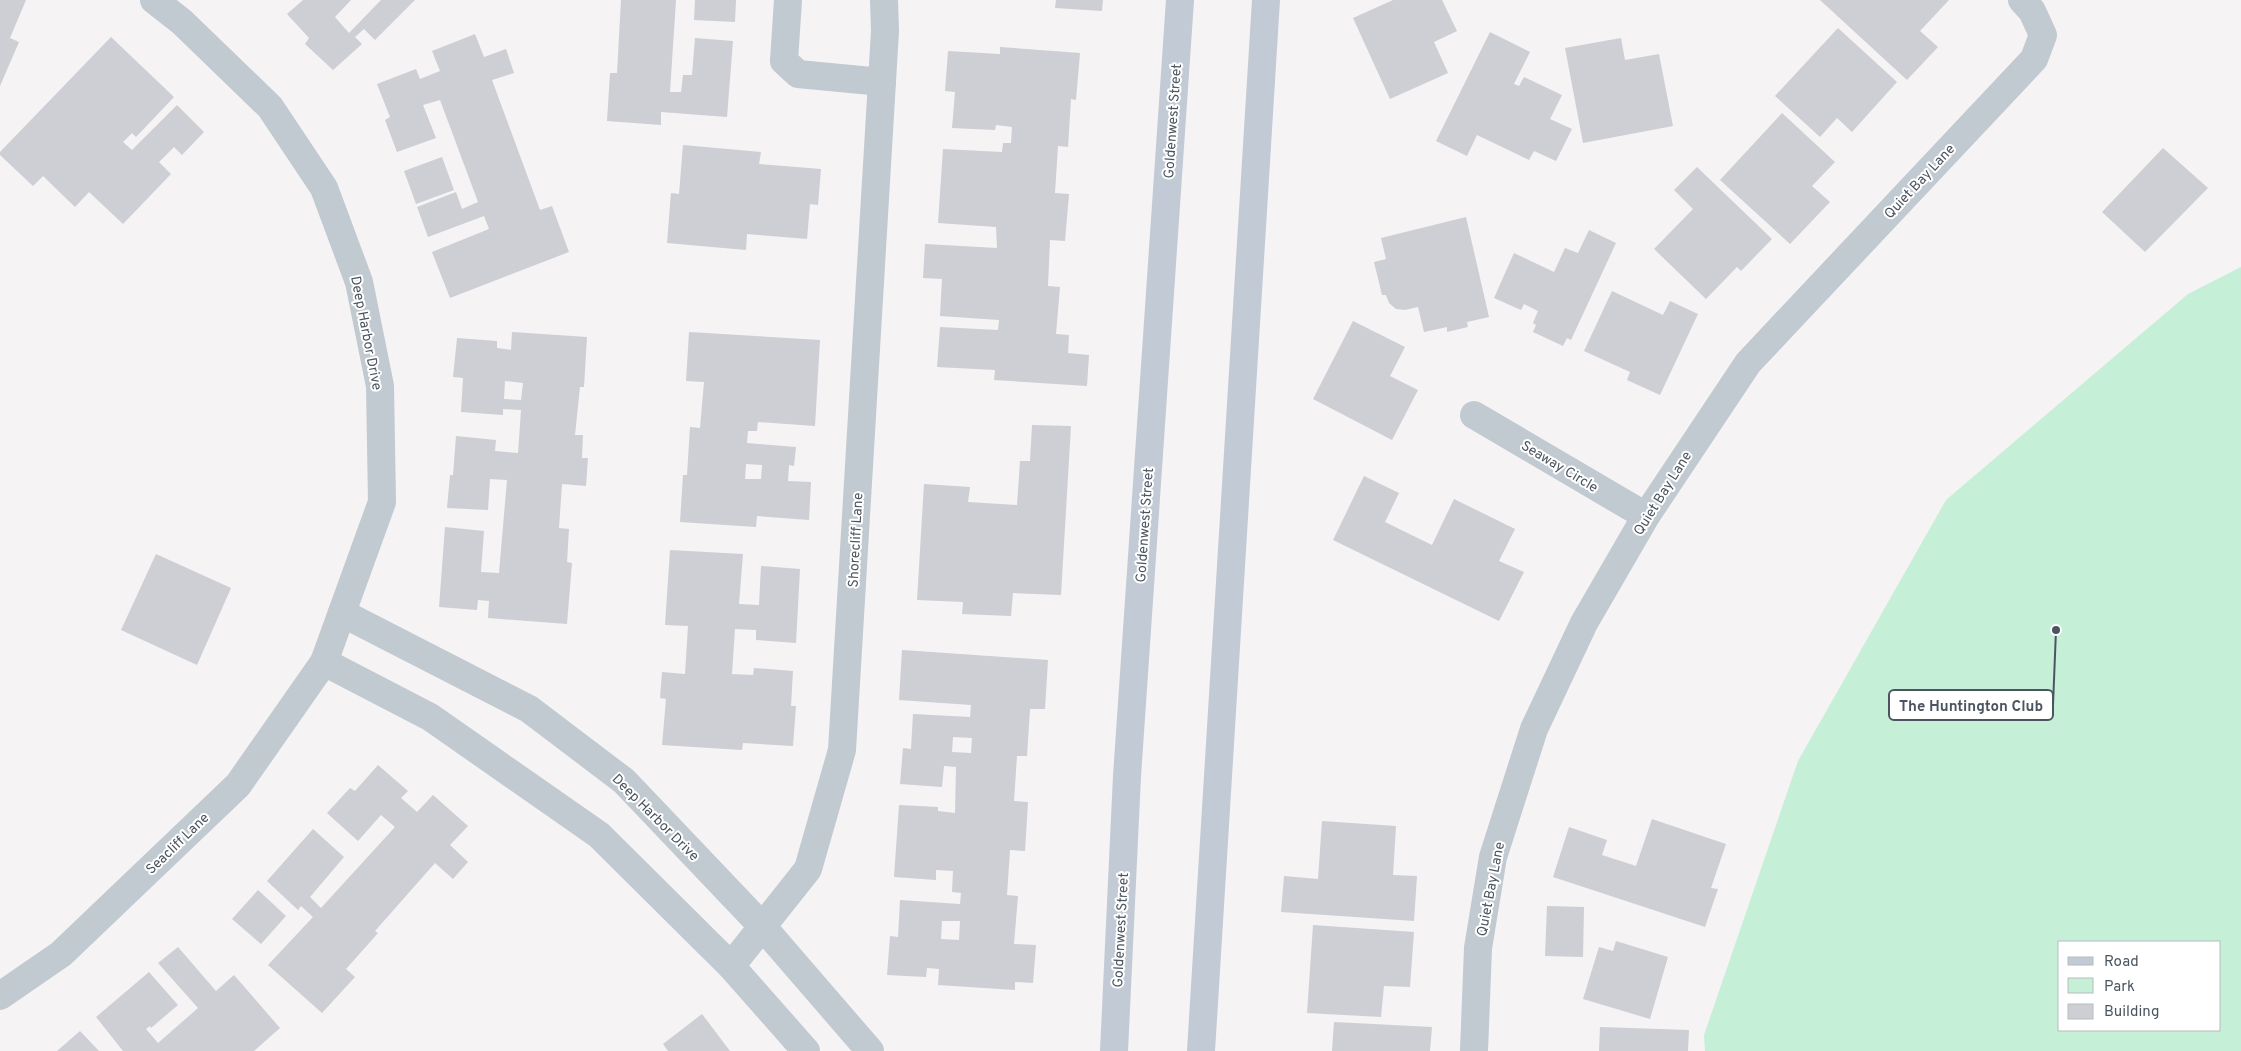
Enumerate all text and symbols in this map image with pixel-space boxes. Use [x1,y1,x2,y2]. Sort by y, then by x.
street label: Goldenwest Street [1161,63,1186,179]
street label: Quiet Bay Lane [1881,141,1959,223]
street label: Deep Harbor Drive [346,275,385,392]
street label: Seaway Circle [1518,438,1601,497]
street label: Quiet Bay Lane [1631,449,1696,539]
street label: Goldenwest Street [1133,467,1158,583]
street label: Shorecliff Lane [846,492,867,588]
callout: The Huntington Club [1889,690,2053,720]
text: The Huntington Club [1899,698,2043,717]
street label: Deep Harbor Drive [608,771,702,865]
street label: Seacliff Lane [143,810,213,878]
street label: Quiet Bay Lane [1474,841,1509,938]
street label: Goldenwest Street [1110,872,1133,988]
legend [2058,941,2221,1031]
text: Road [2104,953,2139,972]
text: Park [2104,978,2135,997]
text: Building [2104,1003,2159,1022]

